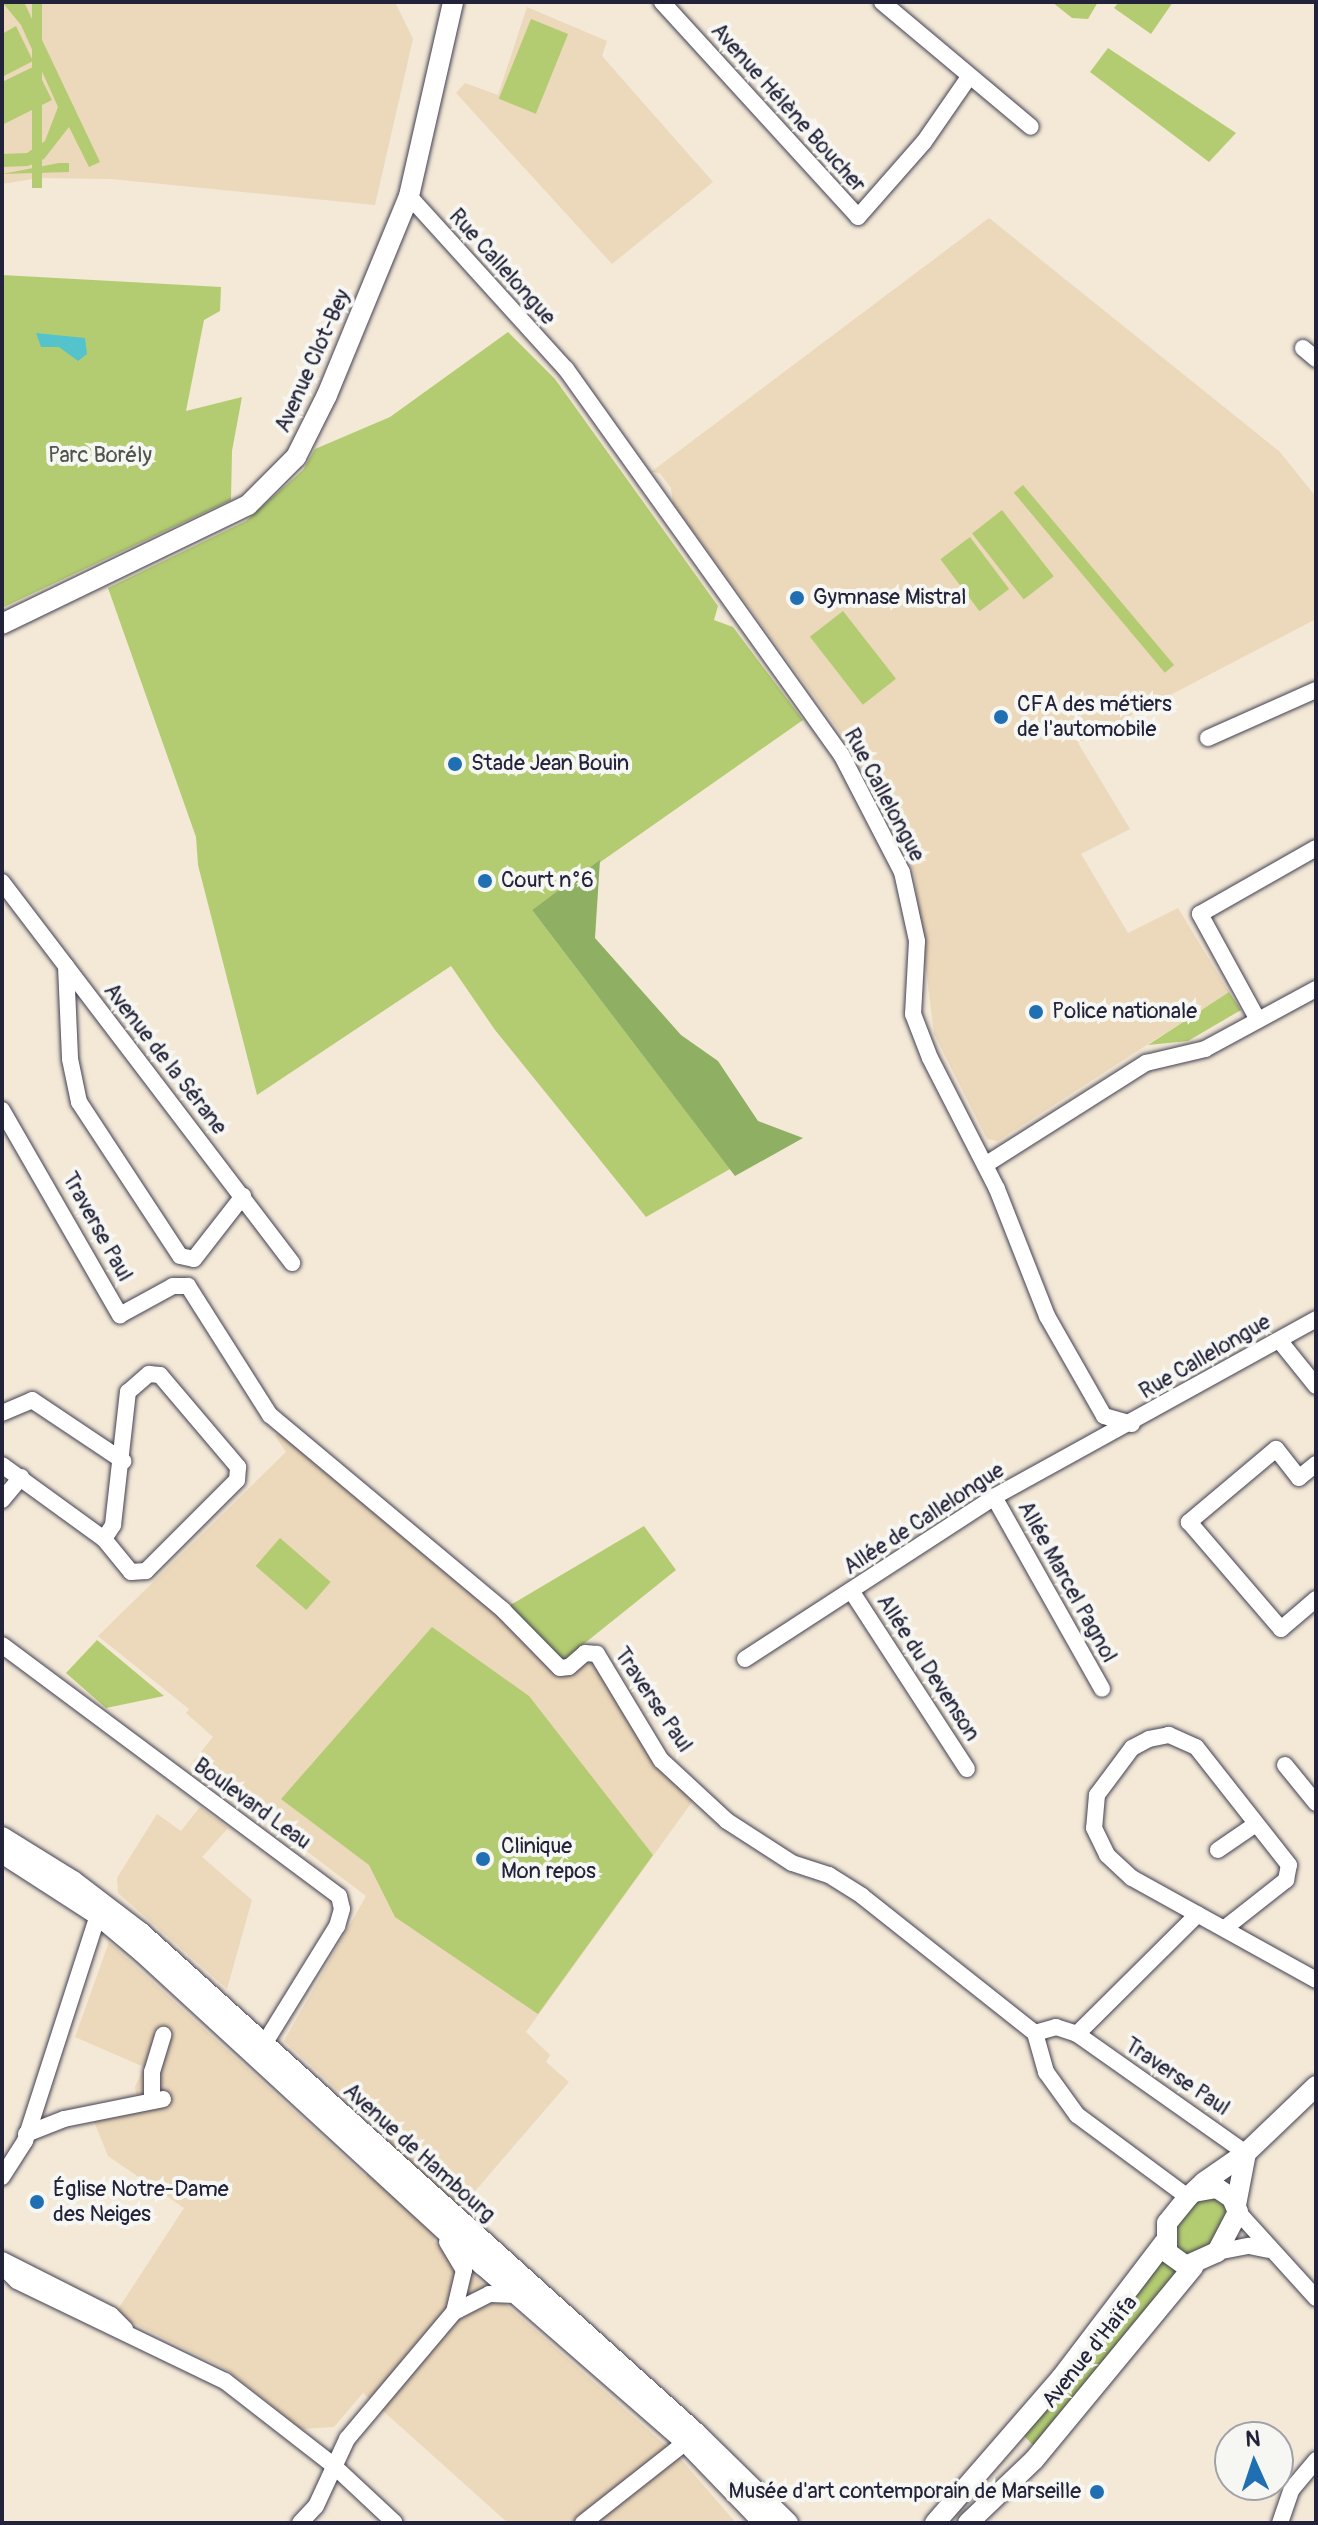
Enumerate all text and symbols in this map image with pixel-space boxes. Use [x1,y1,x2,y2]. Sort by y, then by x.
street label: Avenue Hélène Boucher [705,18,871,198]
street label: Rue Callelongue [443,204,561,330]
street label: Avenue Clot-Bey [270,285,356,437]
park label: Parc Borély [48,443,152,469]
place label: Gymnase Mistral [813,585,966,611]
marker: Gymnase Mistral [788,589,806,607]
place label: CFA des métiers de l'automobile [1017,691,1172,742]
marker: CFA des métiers de l'automobile [992,708,1010,726]
street label: Rue Callelongue [838,724,930,866]
place label: Stade Jean Bouin [471,751,629,777]
marker: Stade Jean Bouin [446,755,464,773]
place label: Court n°6 [501,868,594,894]
marker: Court n°6 [476,872,494,890]
street label: Avenue de la Sérane [98,978,232,1140]
place label: Police nationale [1052,999,1197,1025]
marker: Police nationale [1027,1003,1045,1021]
street label: Traverse Paul [56,1168,138,1286]
street label: Rue Callelongue [1135,1309,1275,1405]
street label: Allée de Callelongue [839,1457,1009,1581]
street label: Allée Marcel Pagnol [1012,1497,1122,1667]
street label: Allée du Devenson [871,1590,985,1746]
street label: Traverse Paul [608,1642,698,1758]
street label: Boulevard Leau [188,1753,316,1855]
place label: Clinique Mon repos [501,1833,596,1884]
marker: Clinique Mon repos [472,1848,494,1870]
street label: Traverse Paul [1119,2032,1235,2122]
street label: Avenue de Hambourg [338,2078,500,2228]
place label: Église Notre-Dame des Neiges [53,2176,229,2228]
marker: Église Notre-Dame des Neiges [28,2193,46,2211]
street label: Avenue d'Haïfa [1037,2290,1143,2414]
north arrow [1214,2421,1294,2501]
text: N [1245,2425,1261,2453]
place label: Musée d'art contemporain de Marseille [728,2479,1081,2505]
marker: Musée d'art contemporain de Marseille [1088,2483,1106,2501]

